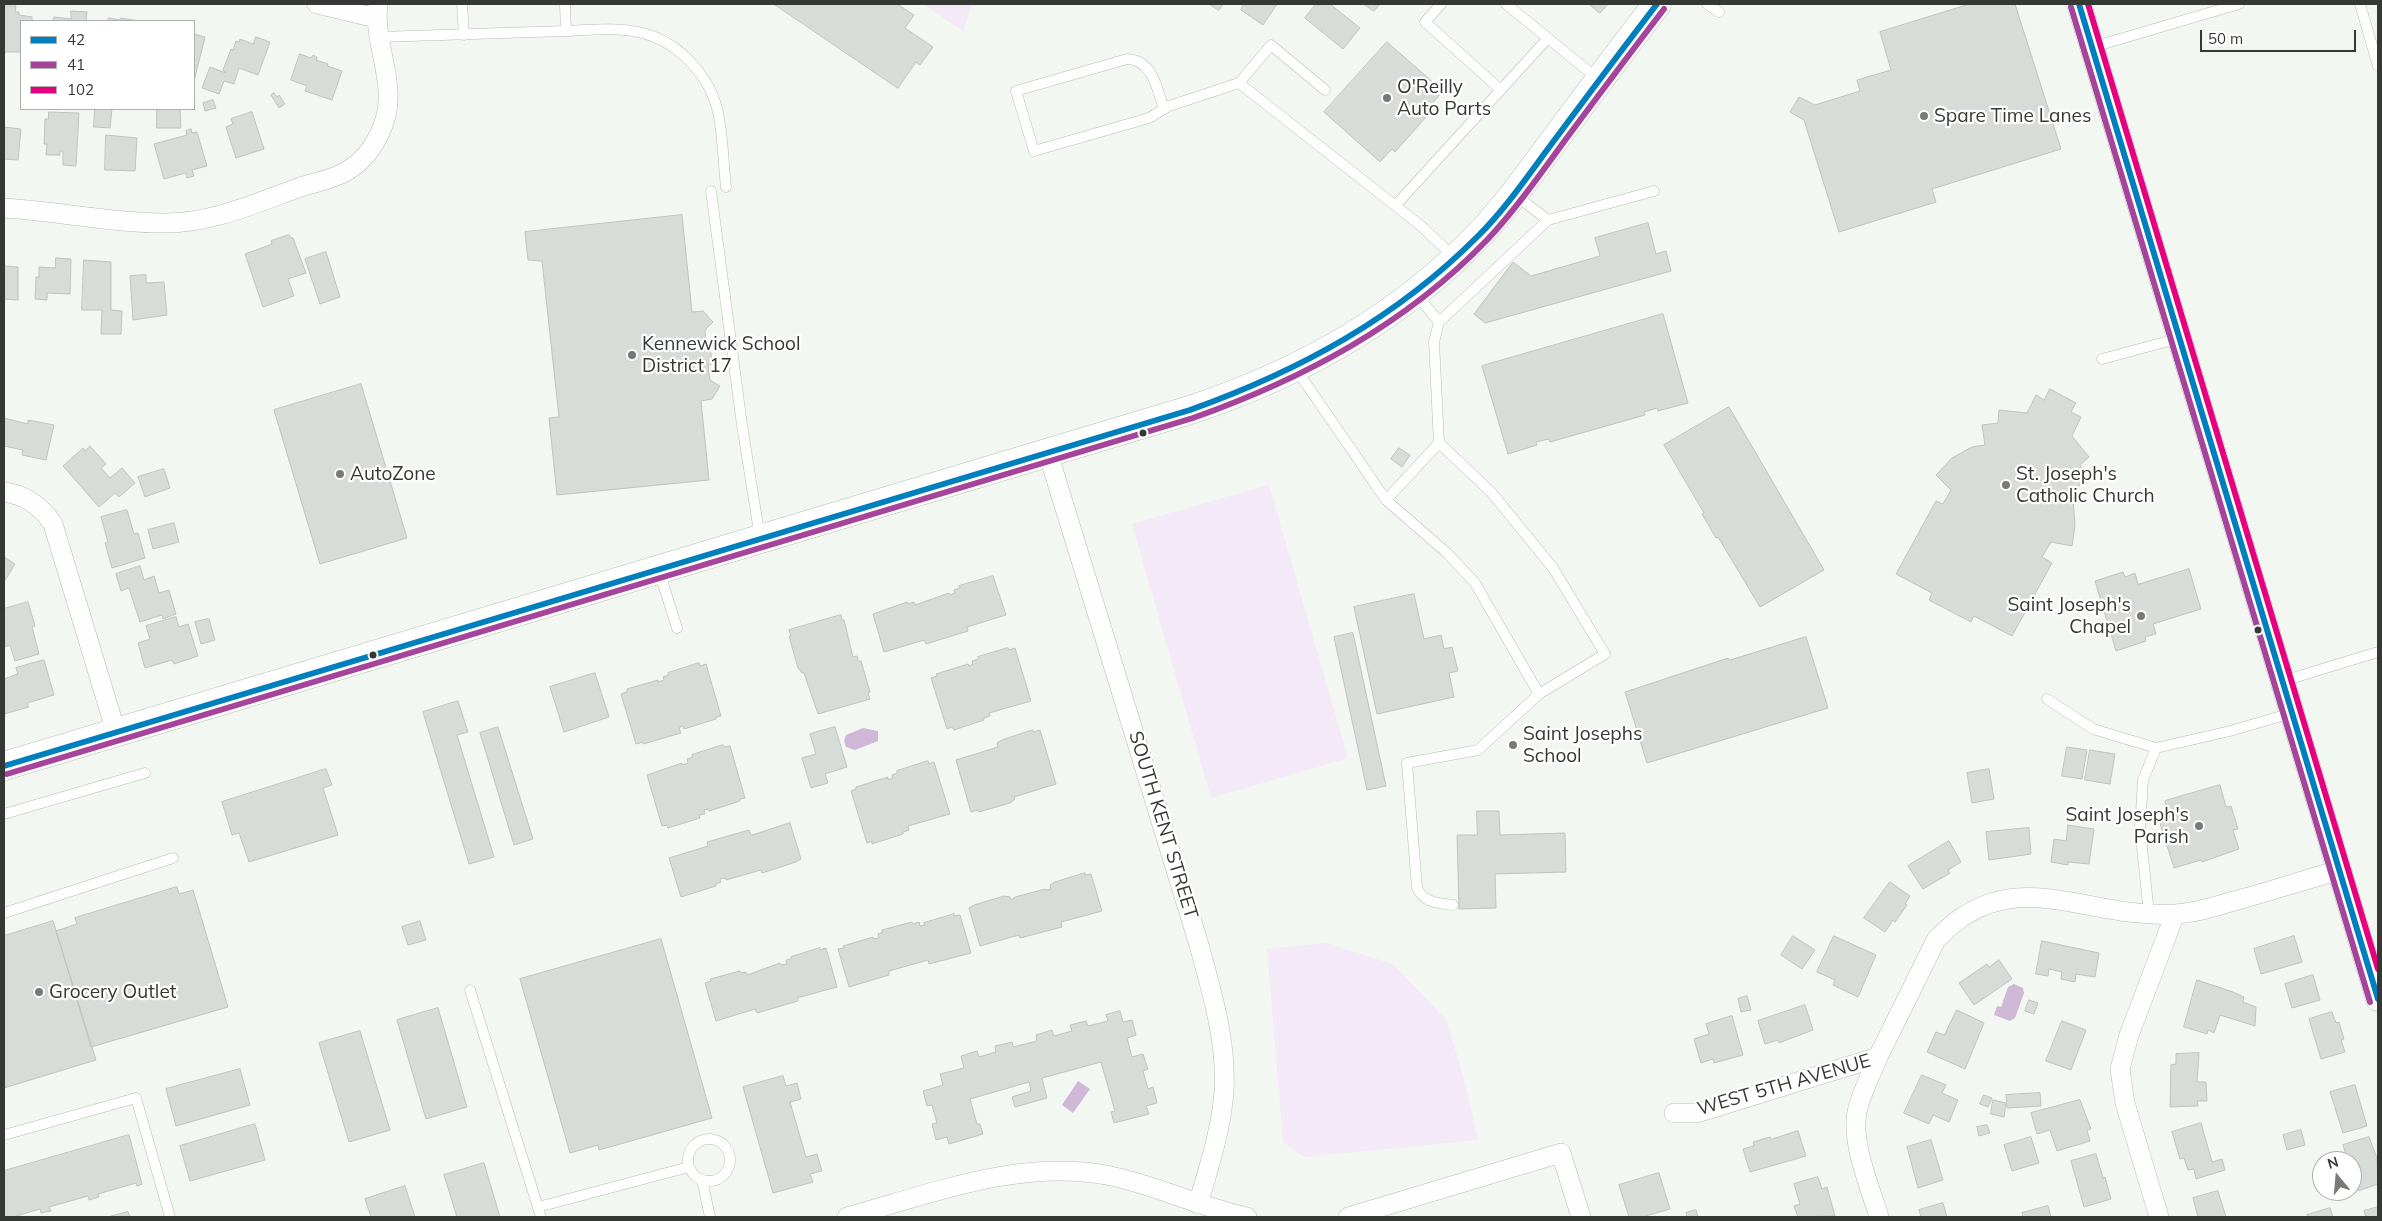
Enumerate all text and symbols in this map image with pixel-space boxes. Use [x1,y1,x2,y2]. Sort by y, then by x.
legend [20,20,195,110]
scale bar [2202,20,2358,52]
text: 50 m [2208,29,2243,48]
text: 42 [67,30,85,49]
text: 41 [67,55,85,74]
place label: O'Reilly Auto Parts [1397,76,1491,120]
text: 102 [67,80,94,99]
marker: O'Reilly Auto Parts [1381,92,1393,104]
place label: Spare Time Lanes [1934,105,2091,127]
marker: Spare Time Lanes [1918,110,1930,122]
place label: Kennewick School District 17 [642,333,800,377]
marker: Kennewick School District 17 [626,349,638,361]
unlabelled marker [1138,428,1148,438]
place label: AutoZone [350,463,436,485]
place label: St. Joseph's Catholic Church [2016,463,2155,507]
marker: AutoZone [334,468,346,480]
marker: St. Joseph's Catholic Church [2000,479,2012,491]
place label: Saint Joseph's Chapel [2007,594,2131,638]
marker: Saint Joseph's Chapel [2135,610,2147,622]
unlabelled marker [2253,625,2263,635]
unlabelled marker [368,650,378,660]
place label: Saint Josephs School [1523,723,1642,767]
street label: SOUTH KENT STREET [1124,728,1202,922]
marker: Saint Josephs School [1507,739,1519,751]
place label: Saint Joseph's Parish [2065,804,2189,848]
marker: Saint Joseph's Parish [2193,820,2205,832]
place label: Grocery Outlet [49,981,176,1003]
marker: Grocery Outlet [33,986,45,998]
street label: WEST 5TH AVENUE [1695,1049,1873,1121]
north arrow [2312,1151,2362,1201]
text: N [2325,1152,2341,1173]

